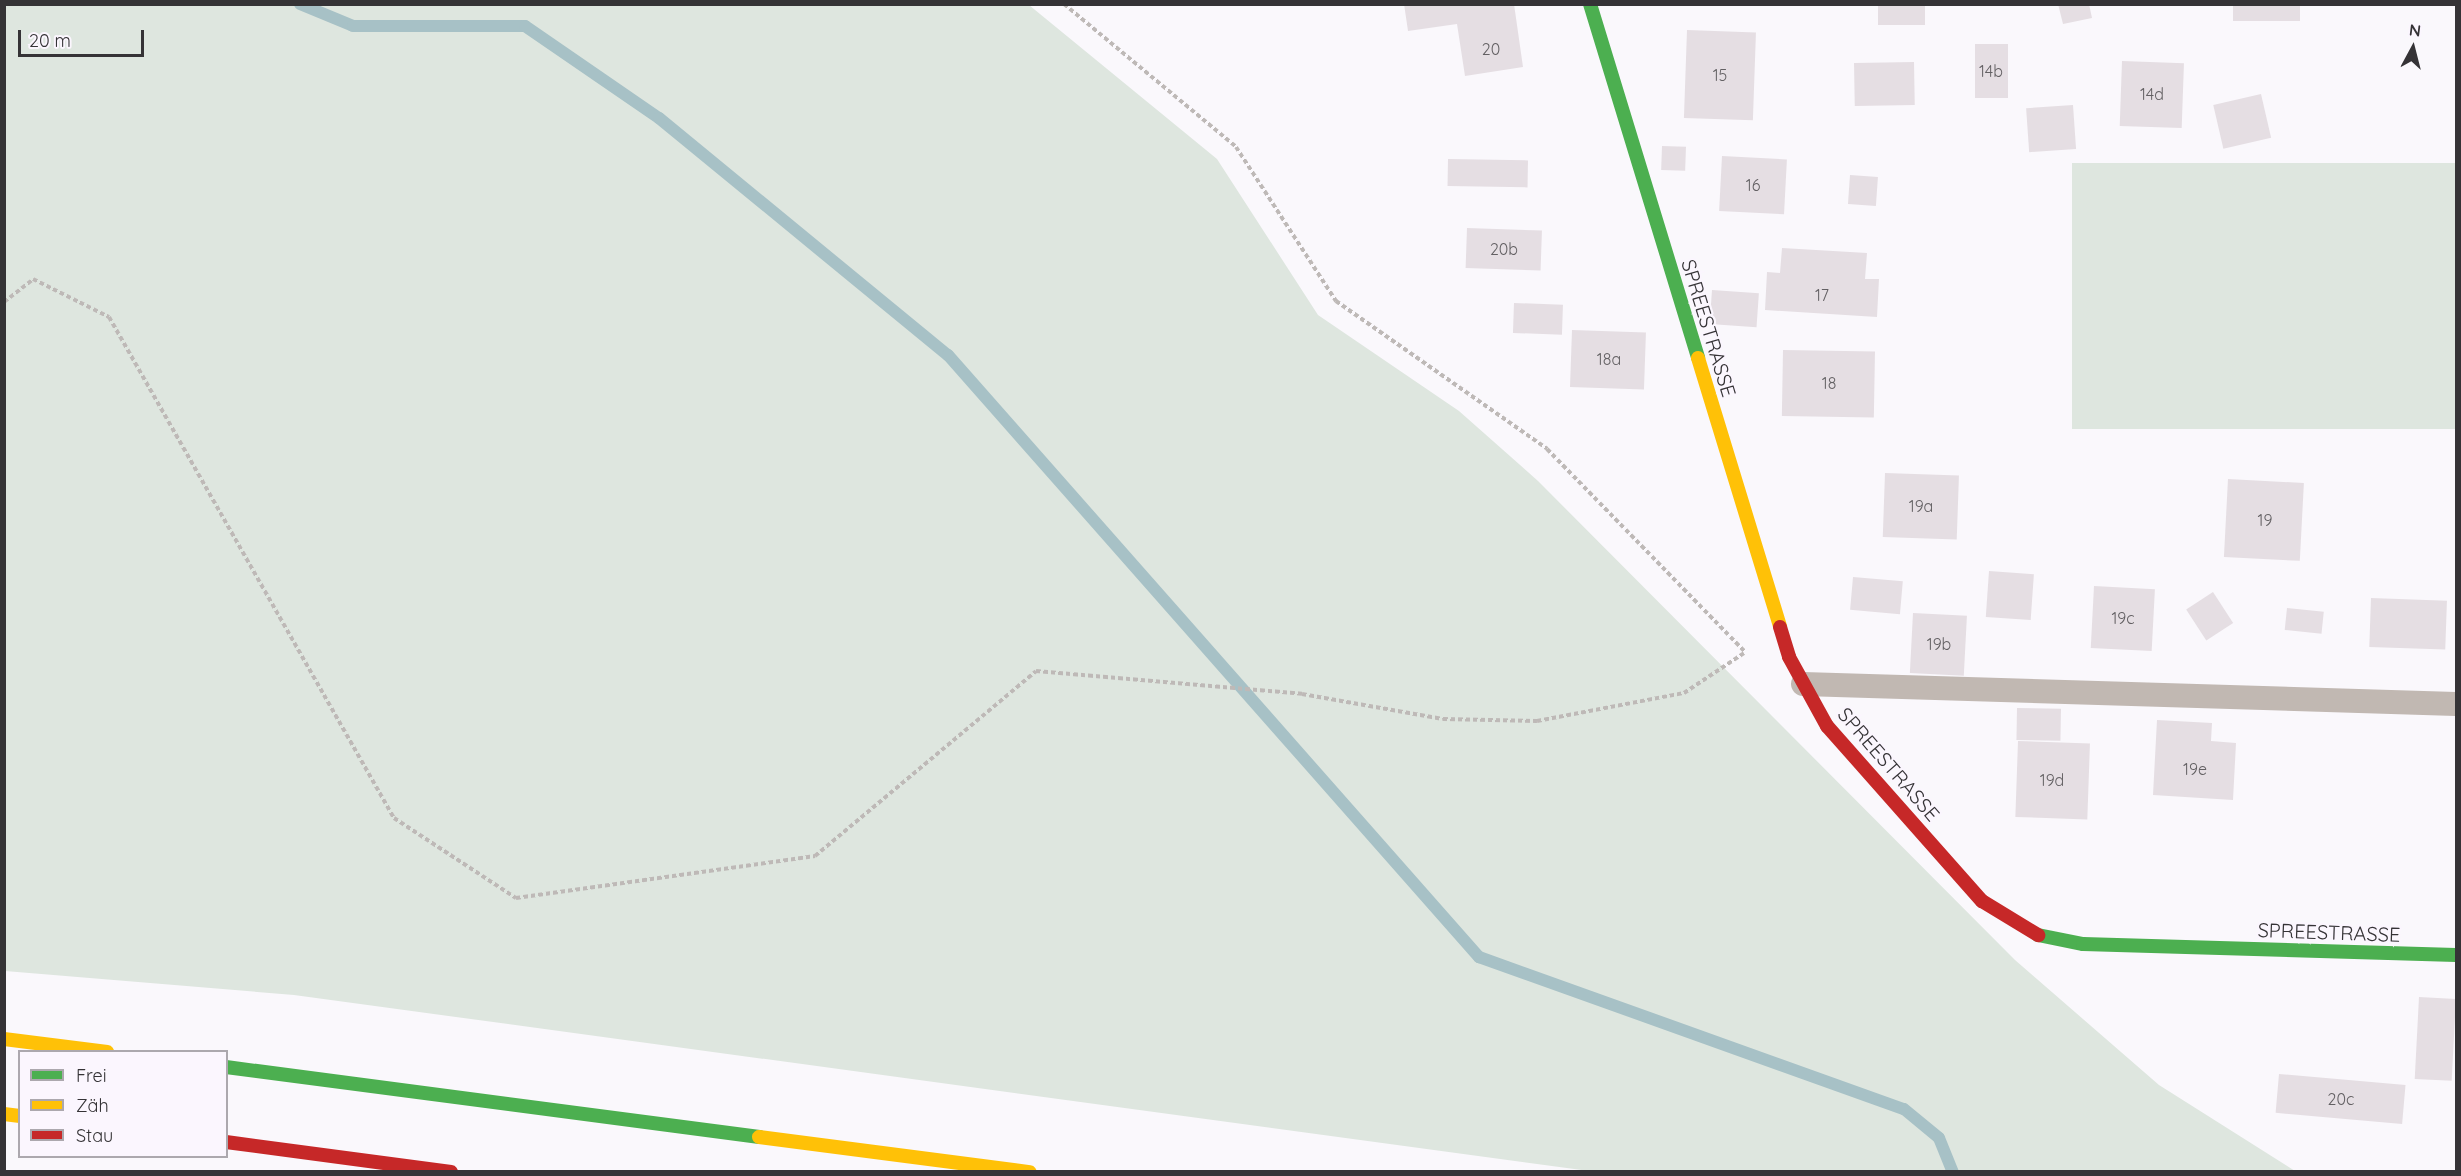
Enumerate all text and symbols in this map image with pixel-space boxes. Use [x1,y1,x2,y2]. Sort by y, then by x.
scale bar [21,18,147,56]
north arrow [2383,18,2443,78]
text: N [2408,19,2422,41]
text: 20 m [29,29,71,52]
house number: 20 [1482,39,1500,59]
house number: 14b [1979,61,2003,81]
house number: 15 [1713,65,1727,85]
house number: 14d [2140,84,2164,104]
house number: 16 [1746,175,1760,195]
house number: 20b [1490,239,1518,259]
street label: SPREESTRASSE [1677,256,1741,400]
house number: 17 [1815,285,1829,305]
house number: 18a [1597,349,1621,369]
house number: 18 [1822,373,1836,393]
house number: 19a [1909,496,1933,516]
house number: 19 [2258,510,2272,530]
house number: 19c [2111,608,2135,628]
house number: 19b [1927,634,1951,654]
street label: SPREESTRASSE [1833,702,1945,826]
house number: 19e [2183,759,2207,779]
house number: 19d [2040,770,2064,790]
street label: SPREESTRASSE [2257,918,2401,946]
legend [18,1050,228,1158]
text: Frei [76,1064,107,1087]
house number: 20c [2328,1089,2354,1109]
text: Zäh [76,1094,109,1117]
text: Stau [76,1124,113,1147]

